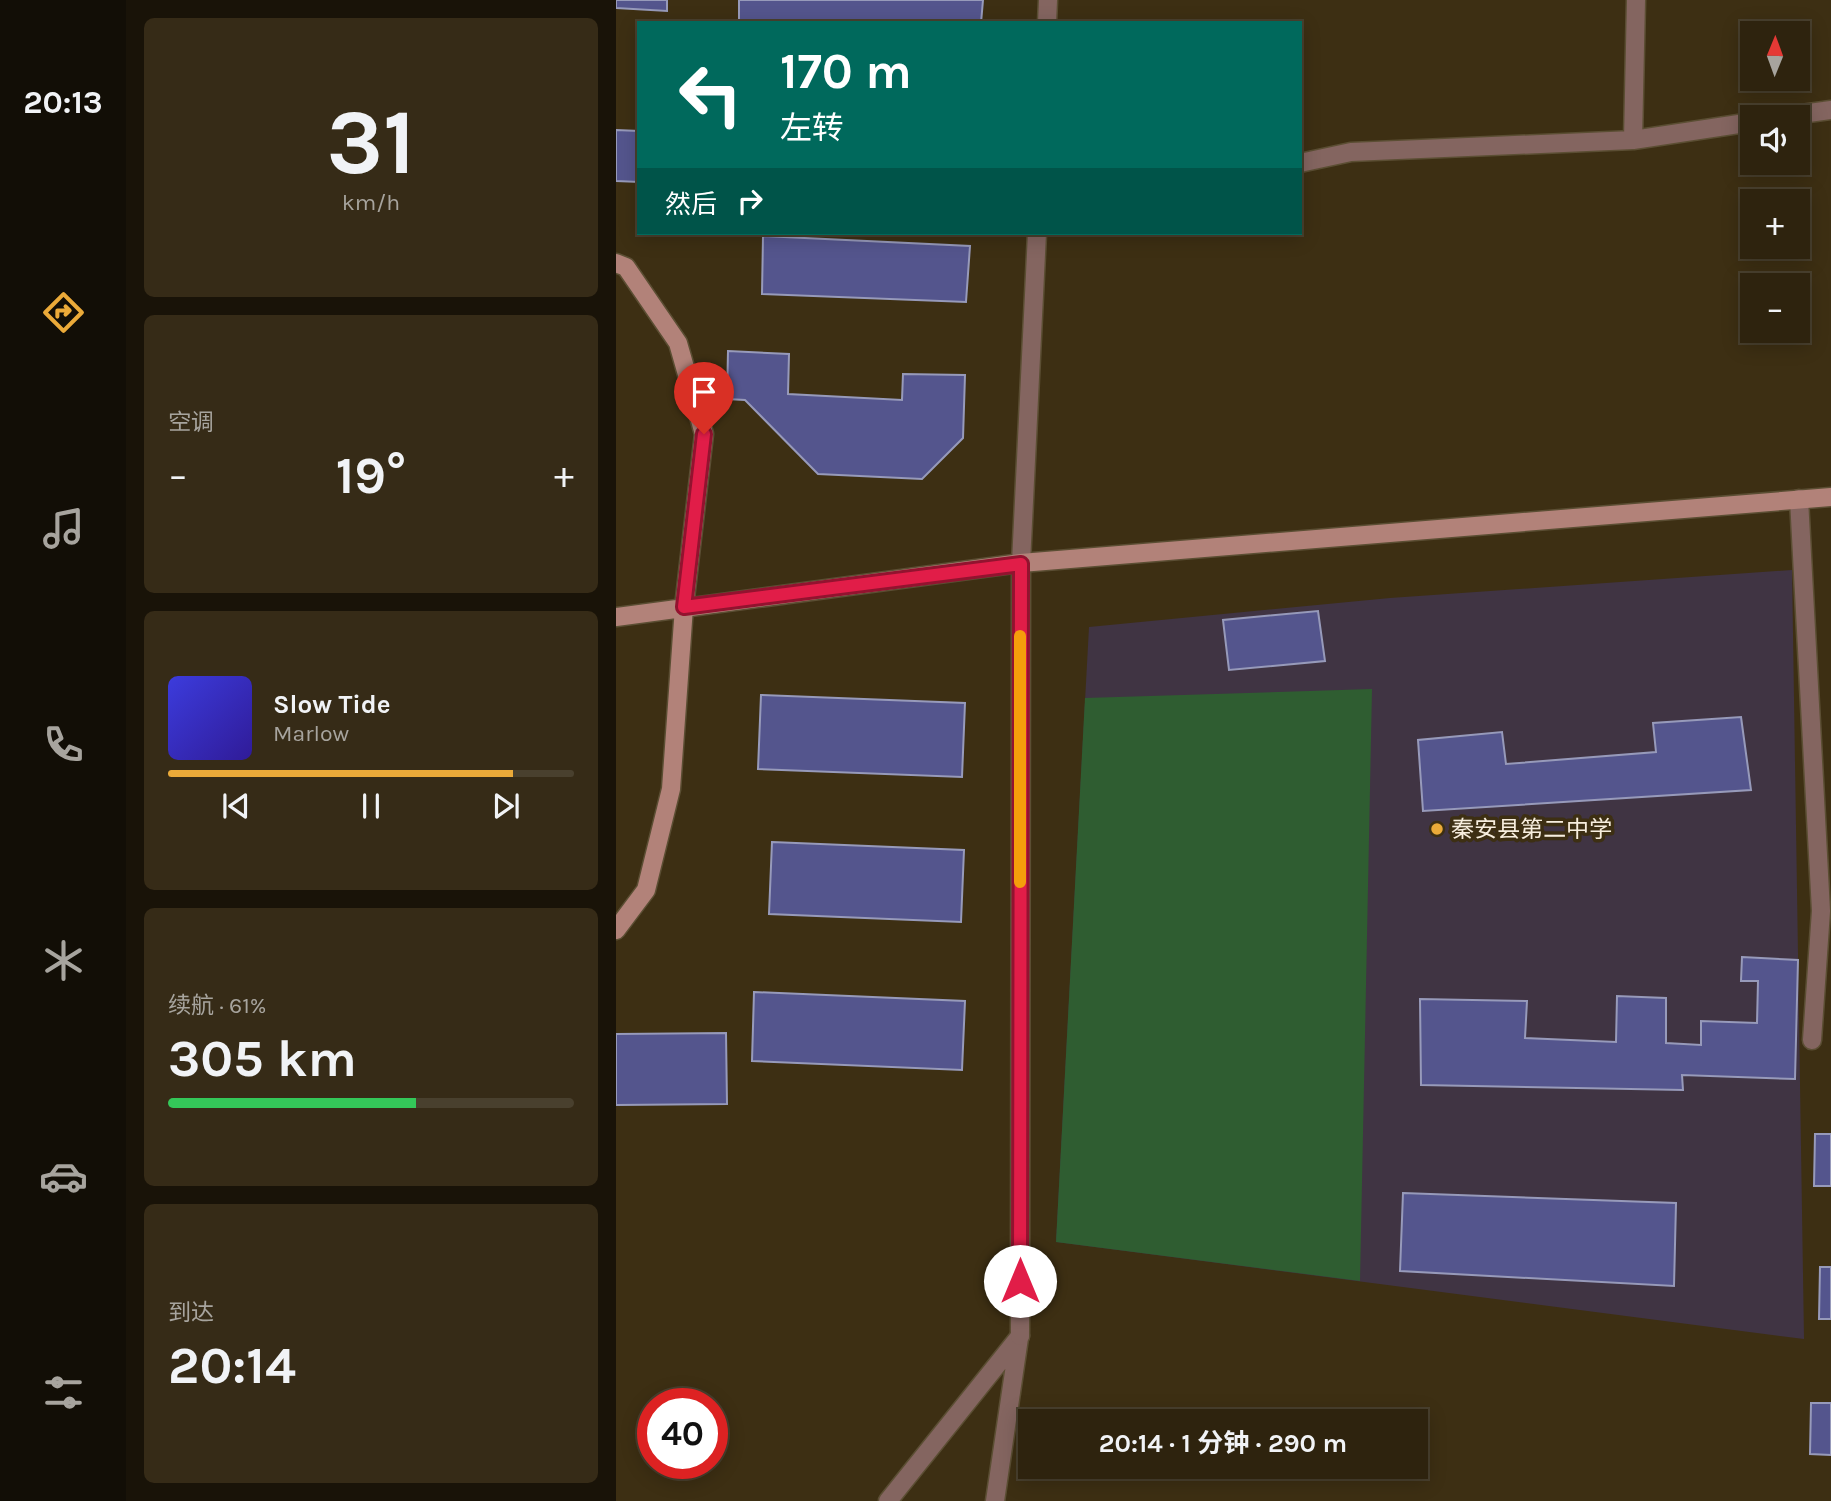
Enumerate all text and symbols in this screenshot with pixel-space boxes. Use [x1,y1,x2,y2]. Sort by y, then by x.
north arrow [1740,21,1810,91]
map controls [1740,21,1810,343]
text: 170 m [780,43,912,100]
icon: left [665,49,756,140]
text: 20:13 [23,84,103,121]
text: 31 [326,90,416,196]
button: sound [1740,105,1810,175]
text: 左转 [780,110,844,147]
icon: right [731,182,769,220]
text: km/h [342,189,400,216]
text: 然后 [665,189,717,220]
button: + [1740,189,1810,259]
button: − [1740,273,1810,343]
icon: directions [39,288,88,337]
pin [674,362,734,434]
icon: arrive [685,373,723,411]
text: 空调 [168,409,214,436]
text: 19° [336,445,406,506]
text: − [168,453,188,498]
text: + [554,453,574,498]
icon: music [39,504,88,553]
text: Slow Tide [273,689,391,720]
icon: phone [39,720,88,769]
text: Marlow [273,720,349,747]
icon: previous [217,787,255,825]
icon: pause [352,787,390,825]
icon: next [487,787,525,825]
place label: 秦安县第二中学 [1451,816,1612,843]
marker: 秦安县第二中学 [1429,821,1445,837]
icon: climate [39,936,88,985]
text: 续航 · 61% [168,992,267,1019]
text: 305 km [168,1028,357,1089]
icon: car [39,1152,88,1201]
position arrow [983,1244,1057,1318]
text: 到达 [168,1299,214,1326]
text: 20:14 [168,1335,296,1396]
icon: filters [39,1368,88,1417]
speed limit sign: 40 [637,1388,728,1479]
text: 20:14 · 1 分钟 · 290 m [1099,1428,1347,1459]

